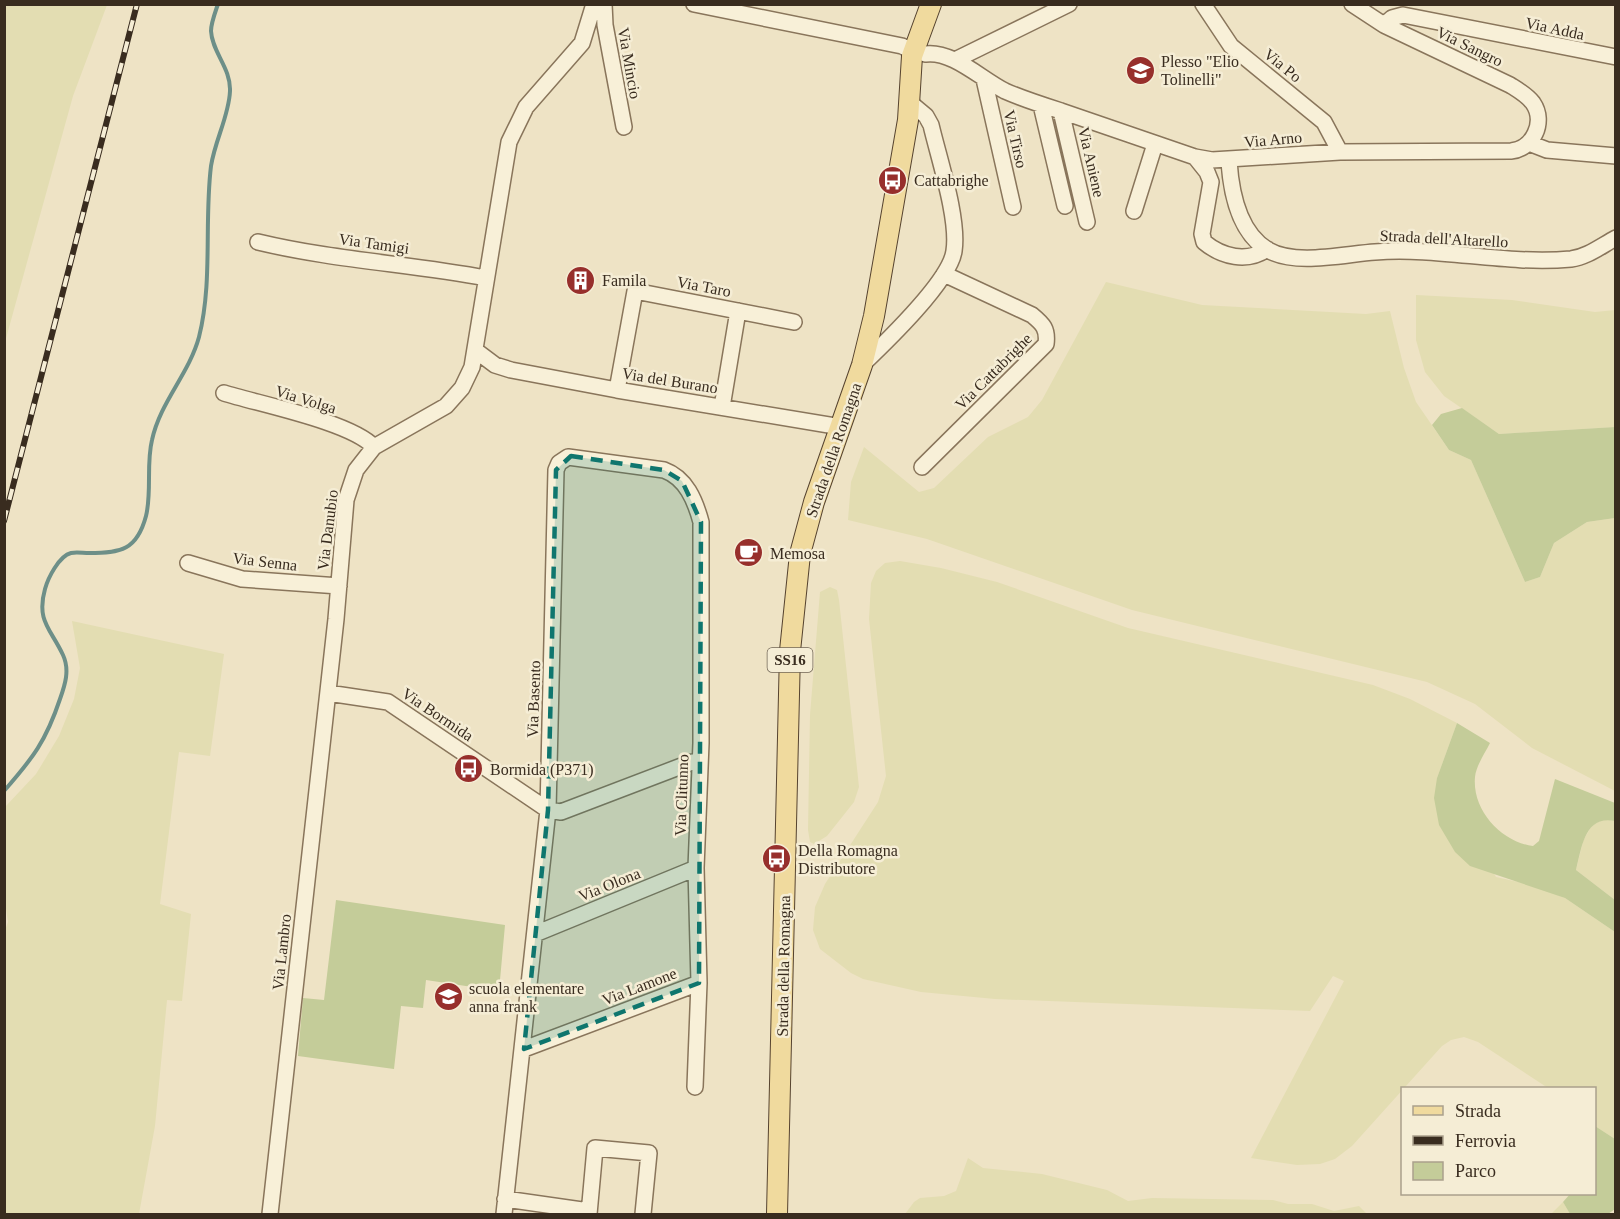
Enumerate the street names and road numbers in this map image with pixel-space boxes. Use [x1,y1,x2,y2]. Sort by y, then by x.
street label: Via Adda [1524,14,1586,43]
street label: Via Sangro [1433,23,1506,71]
street label: Via Mincio [615,26,644,100]
street label: Via Po [1261,45,1305,86]
street label: Via Tirso [1001,108,1030,170]
street label: Via Aniene [1075,125,1108,199]
street label: Via Arno [1243,128,1303,150]
street label: Strada dell'Altarello [1379,227,1509,250]
street label: Via Tamigi [337,230,411,258]
street label: Via Taro [675,273,732,300]
street label: Via Cattabrighe [952,330,1036,414]
street label: Via del Burano [621,365,719,396]
street label: Strada della Romagna [802,381,865,520]
street label: Via Volga [273,382,338,418]
street label: Via Danubio [314,489,341,571]
street label: Via Senna [232,549,298,574]
road number: SS16 [768,648,812,672]
street label: Via Basento [524,660,543,738]
street label: Via Bormida [399,684,477,744]
street label: Via Clitunno [672,754,691,836]
street label: Via Olona [576,864,643,905]
street label: Strada della Romagna [774,895,794,1037]
street label: Via Lambro [269,913,294,991]
street label: Via Lamone [599,964,679,1008]

